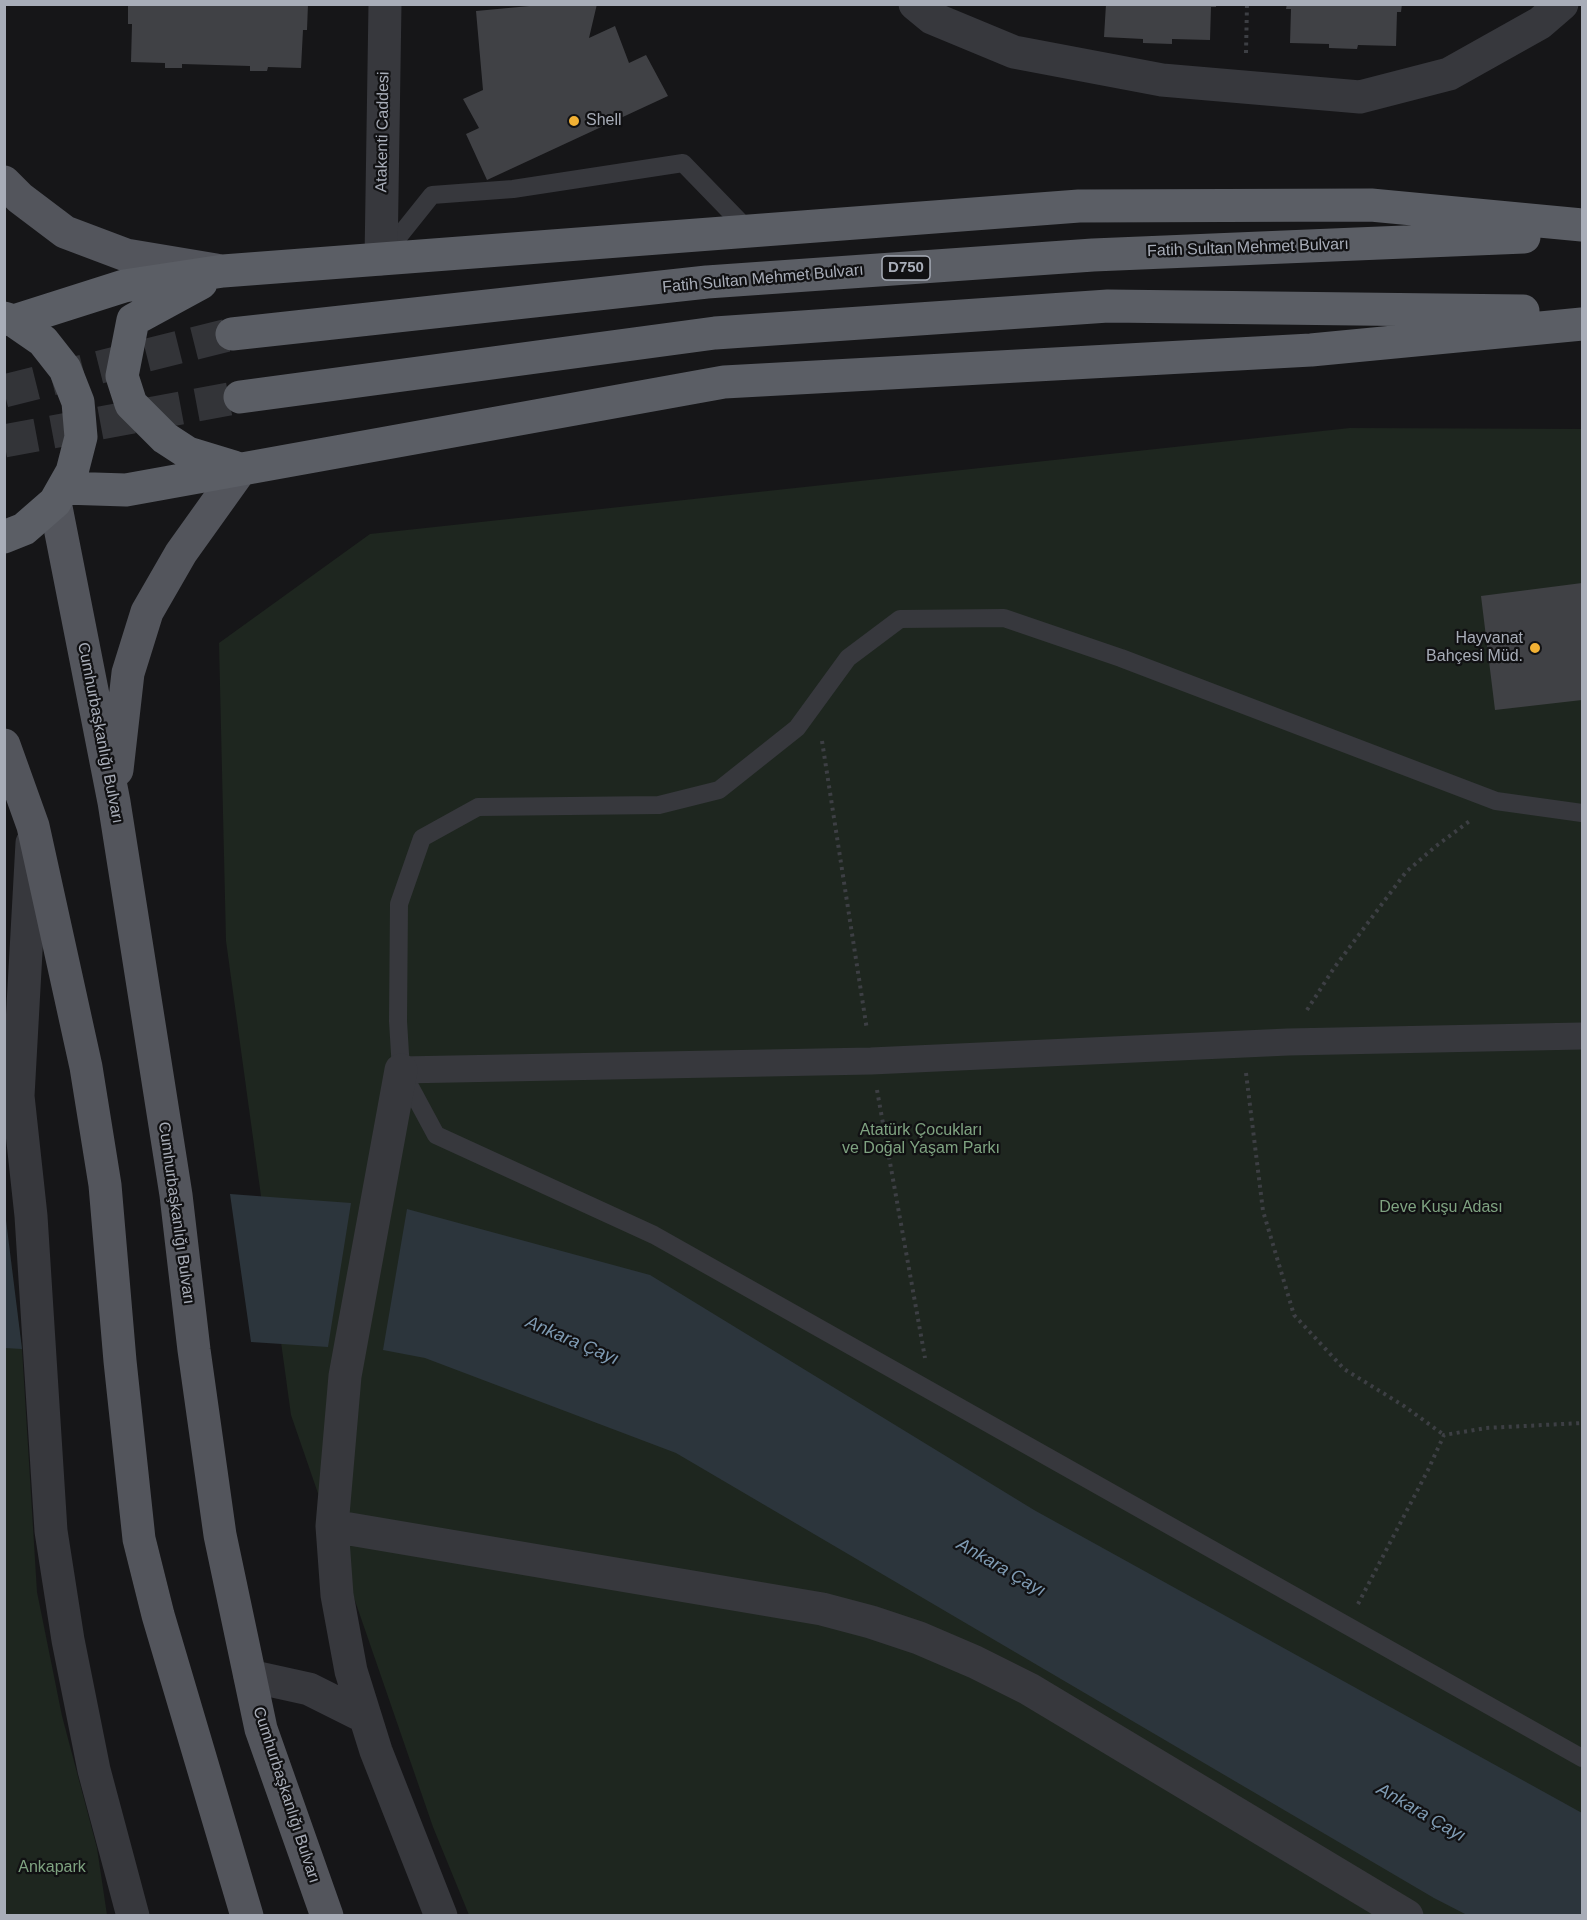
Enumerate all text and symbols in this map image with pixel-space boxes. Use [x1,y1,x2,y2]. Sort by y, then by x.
street label: Atakenti Caddesi [372,71,394,193]
place label: Shell [586,111,622,131]
marker: Shell [567,114,581,128]
street label: Fatih Sultan Mehmet Bulvarı [1147,235,1349,261]
road number: D750 [882,256,930,280]
street label: Fatih Sultan Mehmet Bulvarı [662,261,864,297]
place label: Hayvanat Bahçesi Müd. [1426,629,1523,667]
street label: Cumhurbaşkanlığı Bulvarı [73,641,127,825]
marker: Hayvanat Bahçesi Müd. [1528,641,1542,655]
street label: Cumhurbaşkanlığı Bulvarı [154,1121,198,1305]
park label: Atatürk Çocukları ve Doğal Yaşam Parkı [842,1121,1000,1159]
park label: Deve Kuşu Adası [1379,1198,1503,1218]
water label: Ankara Çayı [522,1312,622,1370]
water label: Ankara Çayı [953,1534,1049,1602]
street label: Cumhurbaşkanlığı Bulvarı [248,1704,324,1886]
water label: Ankara Çayı [1373,1779,1469,1847]
park label: Ankapark [18,1858,86,1878]

